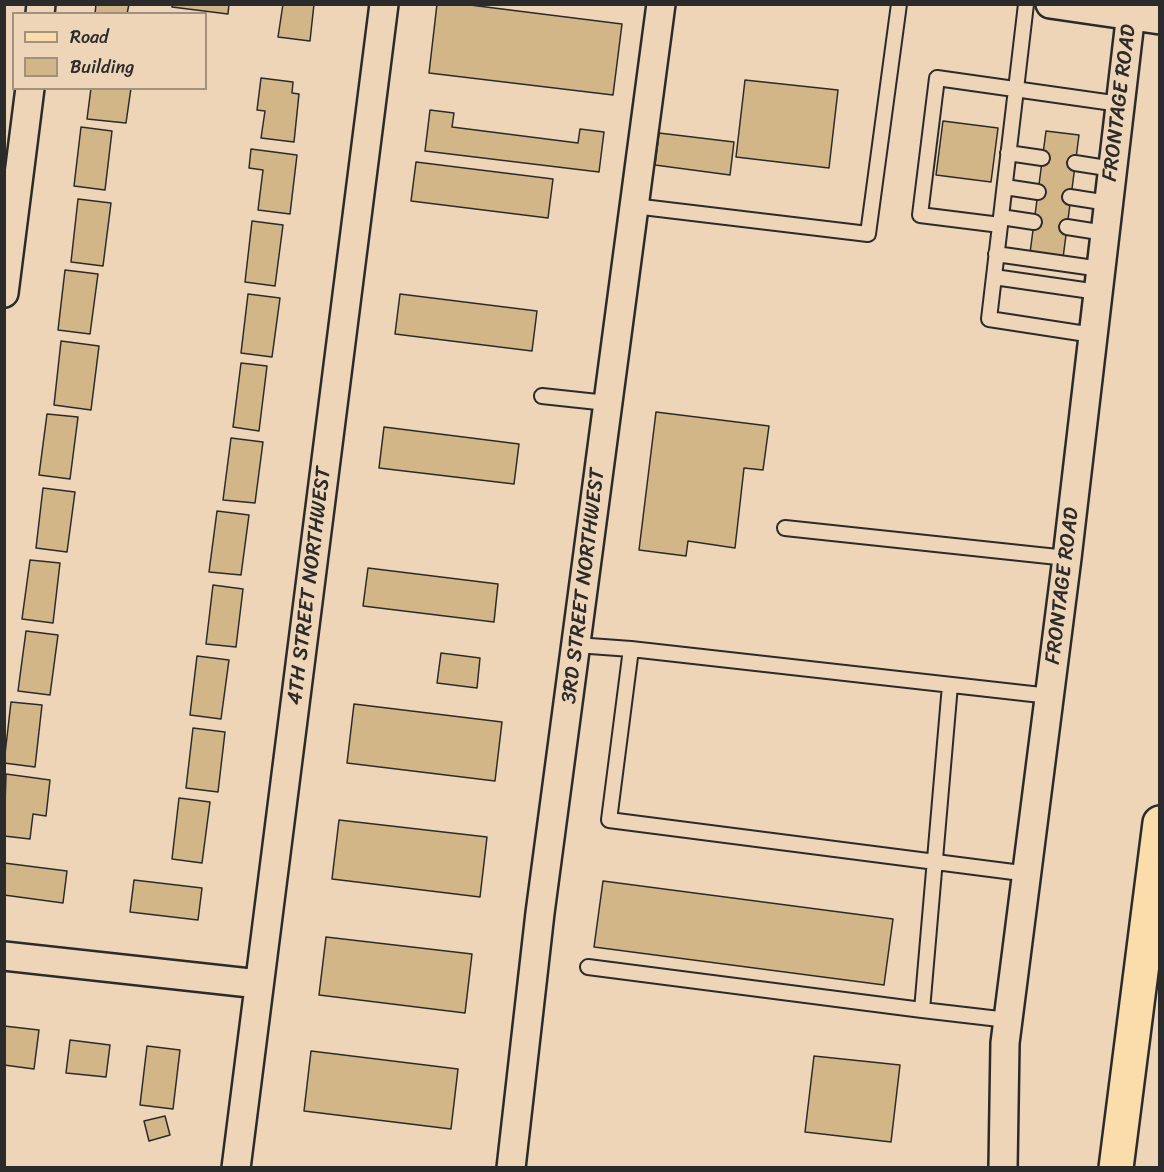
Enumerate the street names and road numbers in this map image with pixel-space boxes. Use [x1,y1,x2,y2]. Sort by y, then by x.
street label: FRONTAGE ROAD [1098,23,1142,183]
street label: 4TH STREET NORTHWEST [283,466,337,706]
street label: 3RD STREET NORTHWEST [557,467,611,705]
street label: FRONTAGE ROAD [1041,506,1085,666]

